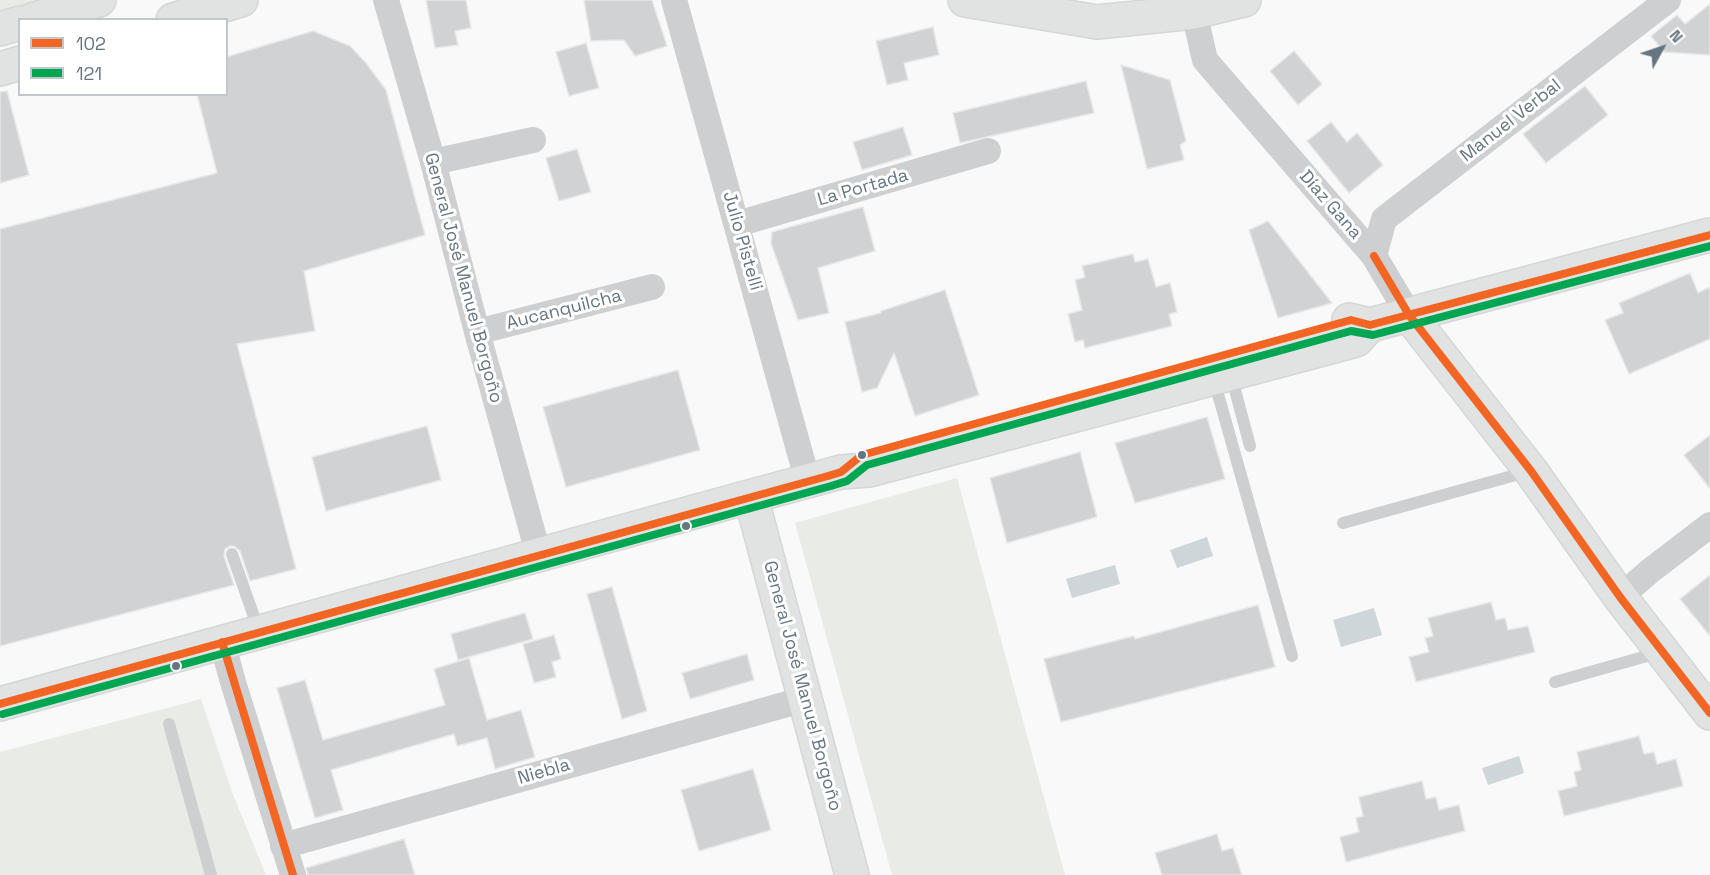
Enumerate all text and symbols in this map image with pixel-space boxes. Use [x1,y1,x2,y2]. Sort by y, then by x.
legend [18,18,228,96]
north arrow [1632,18,1692,78]
text: N [1665,25,1688,47]
text: 102 [76,32,106,55]
text: 121 [76,62,102,85]
street label: Manuel Verbal [1456,75,1566,167]
street label: General José Manuel Borgoño [419,151,507,405]
street label: La Portada [815,165,911,211]
street label: Díaz Gana [1294,166,1366,244]
street label: Julio Pistelli [718,189,766,293]
street label: Aucanquilcha [504,285,624,335]
unlabelled marker [856,449,868,461]
unlabelled marker [680,520,692,532]
street label: General José Manuel Borgoño [758,559,846,813]
unlabelled marker [170,660,182,672]
street label: Niebla [515,754,573,790]

